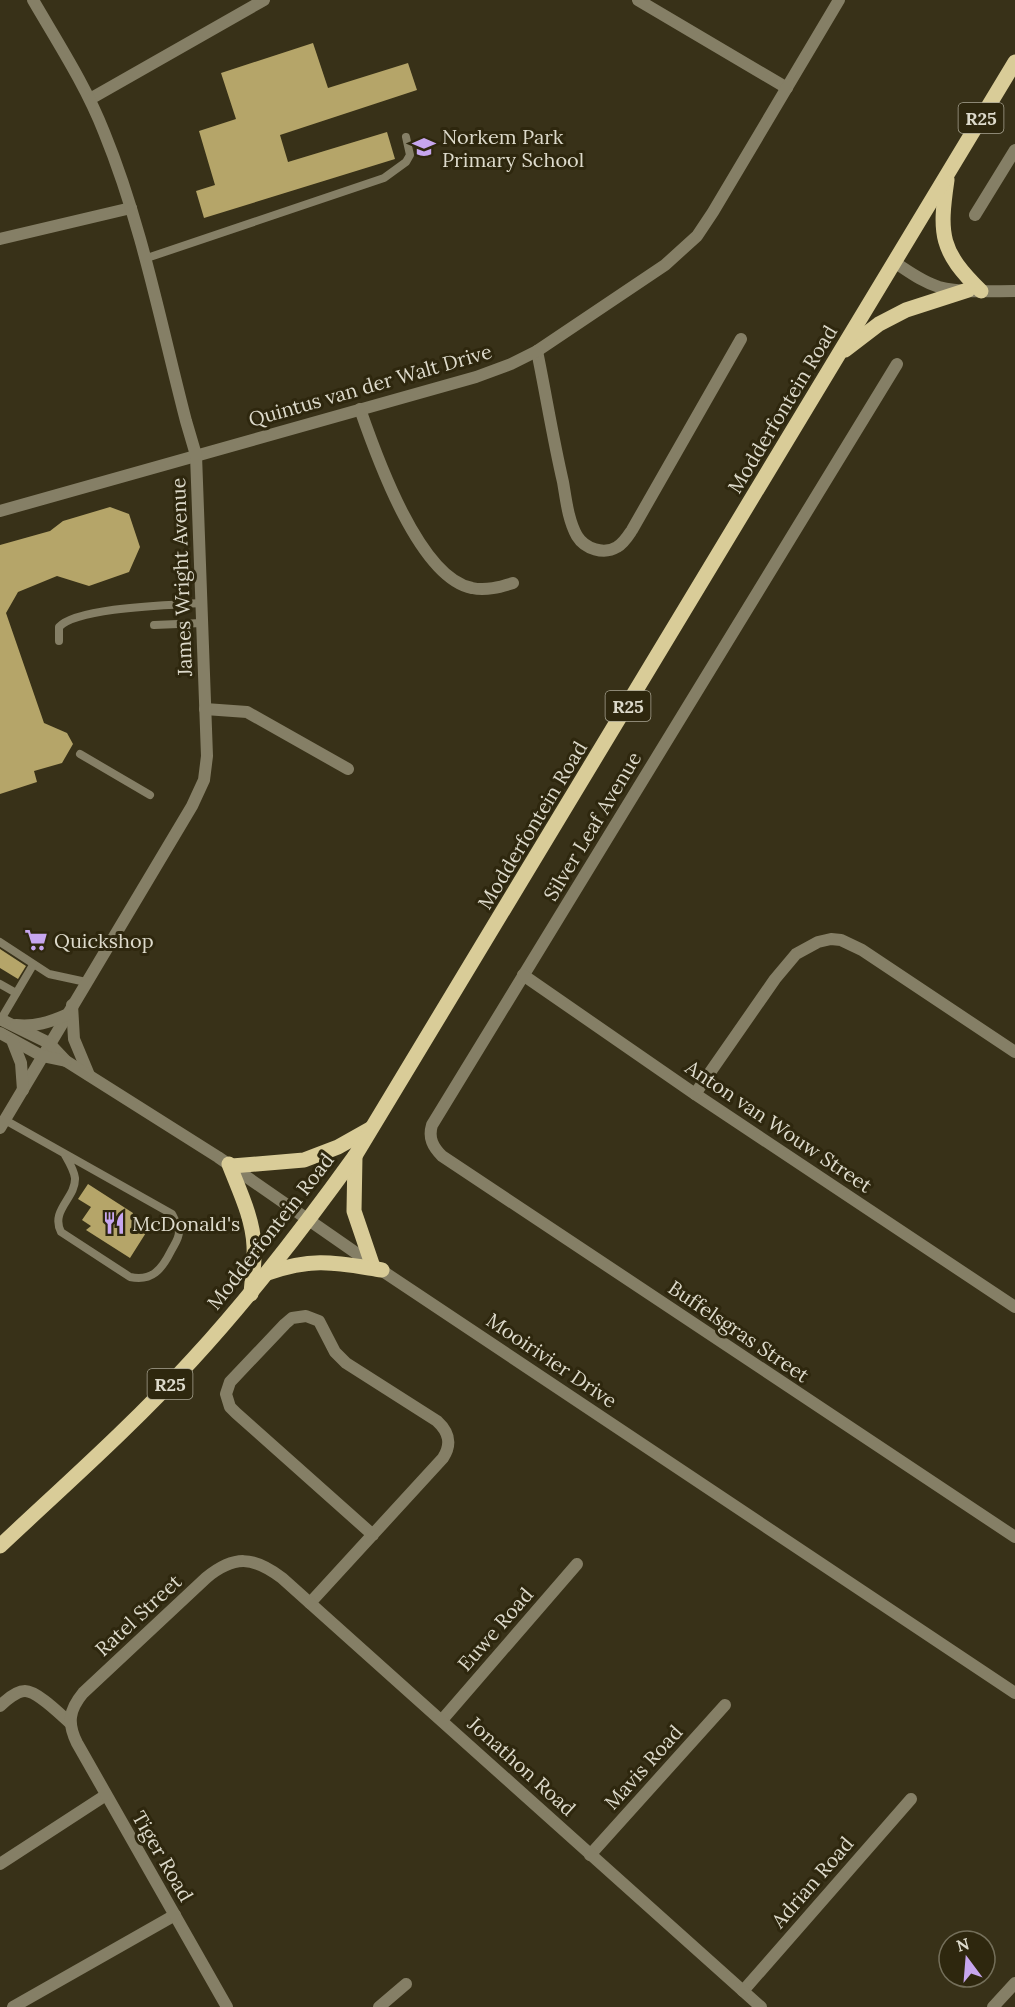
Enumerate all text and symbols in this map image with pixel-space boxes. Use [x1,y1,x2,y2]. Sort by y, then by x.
road number: R25 [958,103,1004,133]
place label: Norkem Park Primary School [442,124,584,172]
school or university icon: Norkem Park Primary School [411,134,437,160]
street label: Modderfontein Road [722,320,842,498]
street label: Quintus van der Walt Drive [245,338,495,432]
street label: James Wright Avenue [165,477,197,678]
road number: R25 [606,691,650,721]
street label: Modderfontein Road [472,736,592,914]
street label: Silver Leaf Avenue [538,747,646,905]
supermarket icon: Quickshop [23,927,49,953]
place label: Quickshop [54,928,154,953]
street label: Anton van Wouw Street [680,1054,877,1198]
street label: Modderfontein Road [201,1148,339,1314]
restaurant icon: McDonald's [101,1210,127,1236]
place label: McDonald's [132,1211,240,1236]
street label: Buffelsgras Street [664,1275,814,1388]
street label: Mooirivier Drive [482,1307,622,1413]
road number: R25 [148,1369,192,1399]
street label: Ratel Street [90,1569,186,1661]
street label: Euwe Road [452,1582,538,1676]
street label: Jonathon Road [462,1710,581,1821]
street label: Mavis Road [599,1720,687,1814]
street label: Tiger Road [127,1806,199,1906]
street label: Adrian Road [765,1831,858,1934]
north arrow [937,1929,997,1989]
text: N [954,1933,972,1956]

